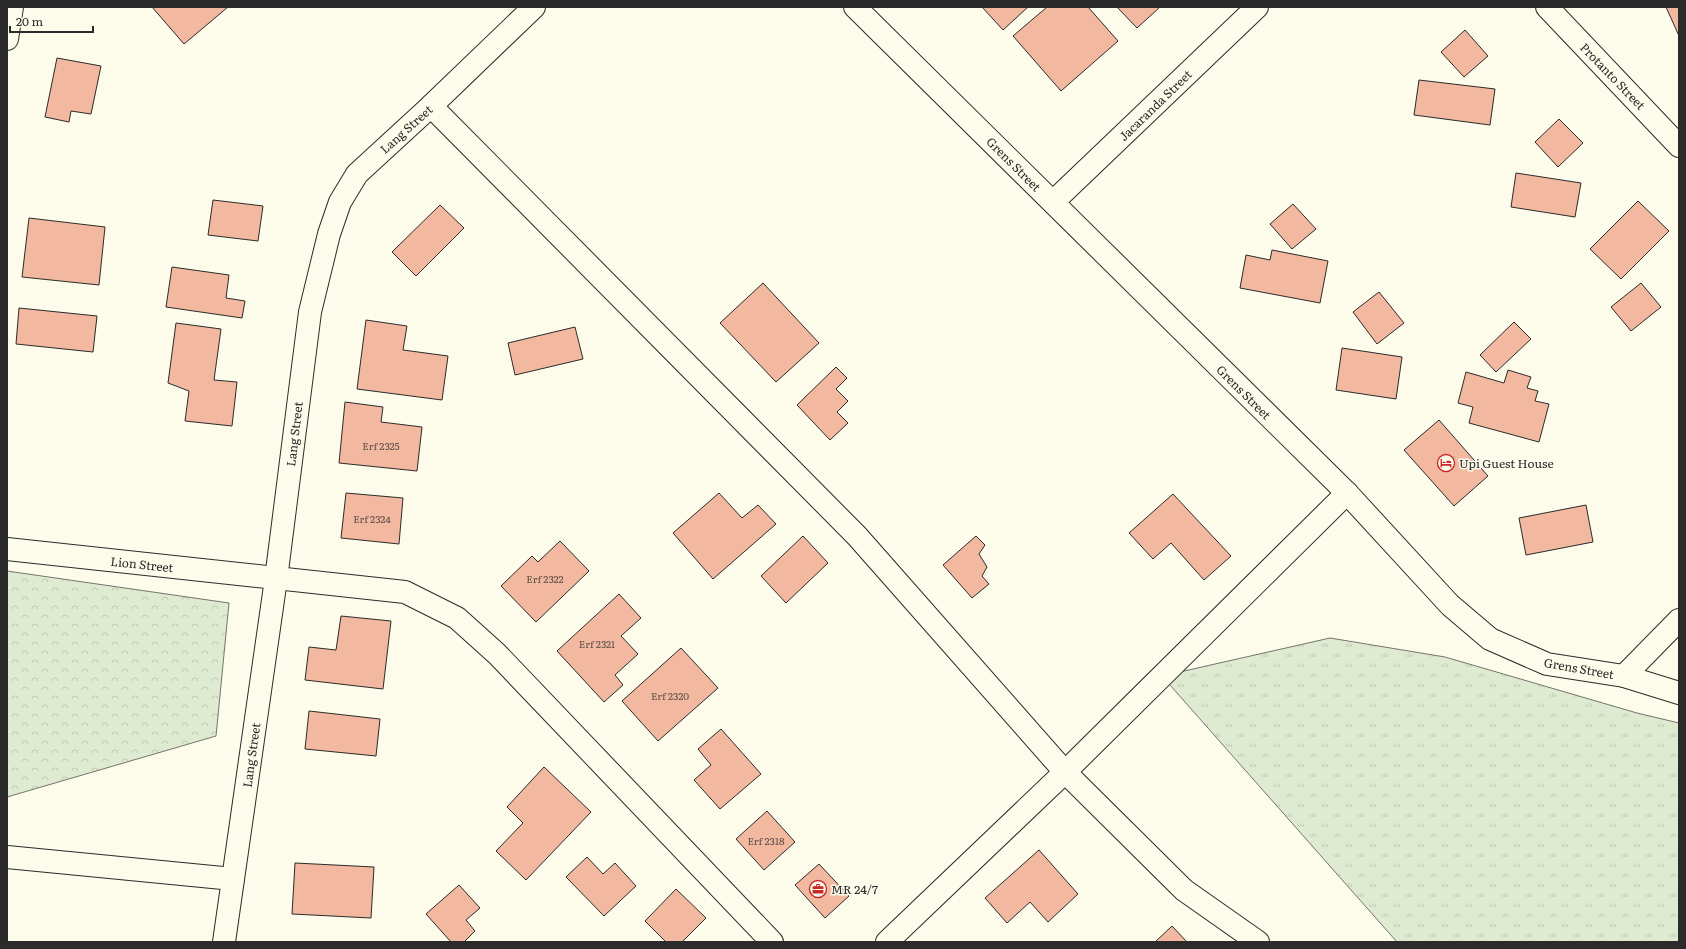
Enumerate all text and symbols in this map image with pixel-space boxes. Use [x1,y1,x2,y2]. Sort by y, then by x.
scale bar [10,8,93,34]
text: 20 m [16,12,43,30]
street label: Protanto Street [1576,39,1650,114]
street label: Jacaranda Street [1114,65,1196,145]
street label: Lang Street [376,100,436,158]
street label: Grens Street [983,133,1045,195]
street label: Grens Street [1213,361,1275,423]
street label: Lang Street [281,400,307,468]
house number: Erf 2325 [362,438,400,453]
hotel icon: Upi Guest House [1436,453,1456,473]
place label: Upi Guest House [1459,454,1554,472]
house number: Erf 2324 [353,511,391,526]
street label: Lion Street [110,552,175,576]
house number: Erf 2322 [526,571,564,586]
house number: Erf 2321 [579,636,615,651]
street label: Grens Street [1543,653,1615,683]
house number: Erf 2320 [651,688,689,703]
street label: Lang Street [238,721,264,789]
house number: Erf 2318 [747,833,785,848]
office icon: MR 24/7 [808,879,828,899]
place label: MR 24/7 [831,880,878,898]

